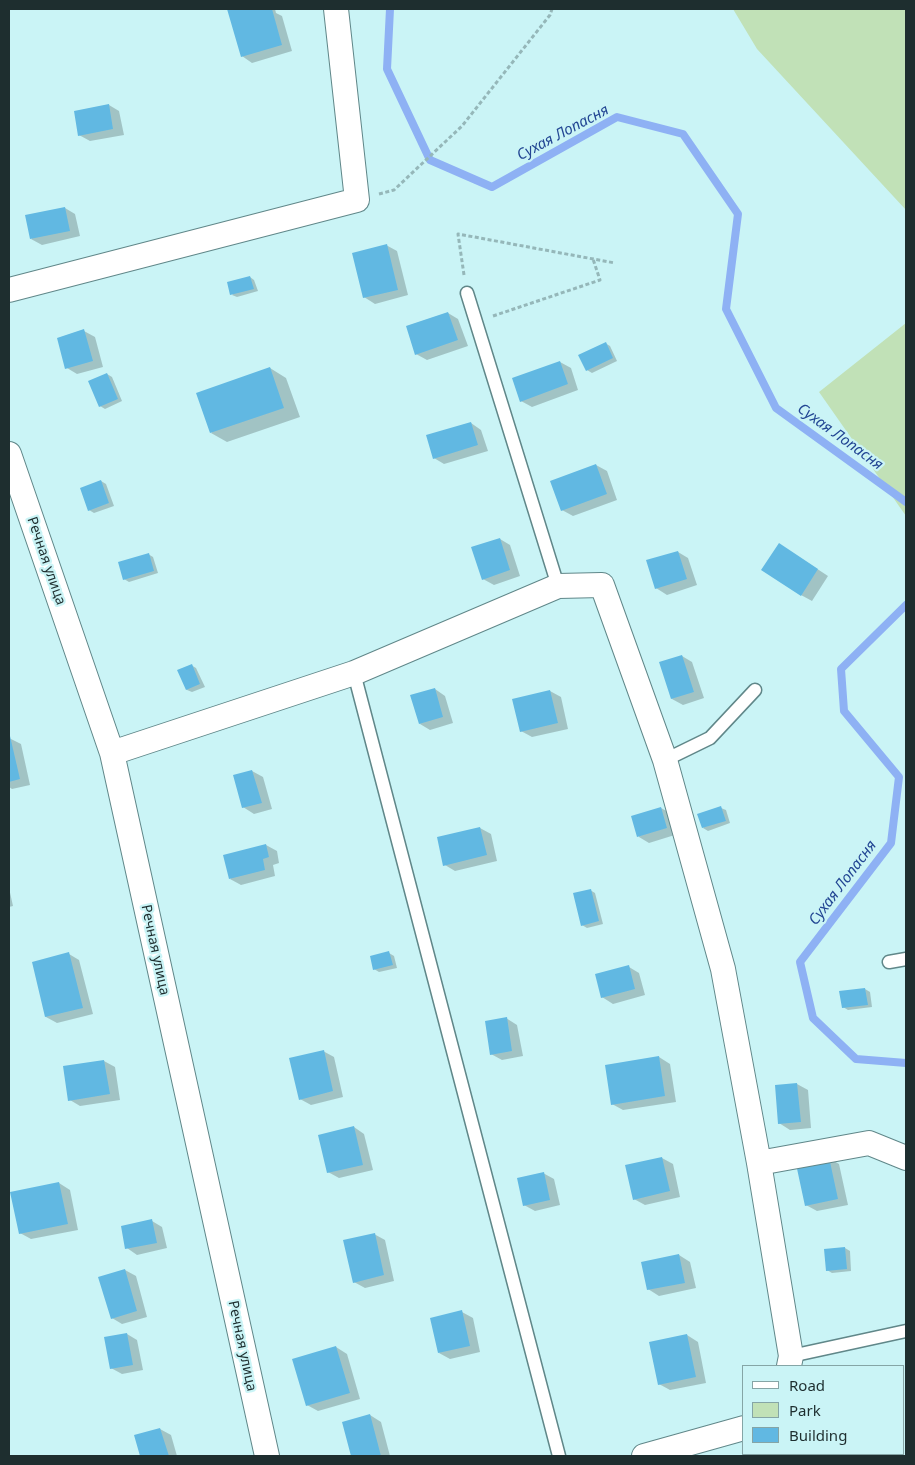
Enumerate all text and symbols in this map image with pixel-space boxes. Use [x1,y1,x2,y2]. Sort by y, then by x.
water label: Сухая Лопасня [514,101,612,165]
water label: Сухая Лопасня [794,400,886,474]
street label: Речная улица [23,515,69,607]
water label: Сухая Лопасня [805,837,881,929]
street label: Речная улица [137,903,173,997]
street label: Речная улица [224,1299,260,1393]
legend [742,1365,905,1455]
text: Road [789,1375,825,1395]
text: Park [789,1400,821,1420]
text: Building [789,1425,847,1445]

